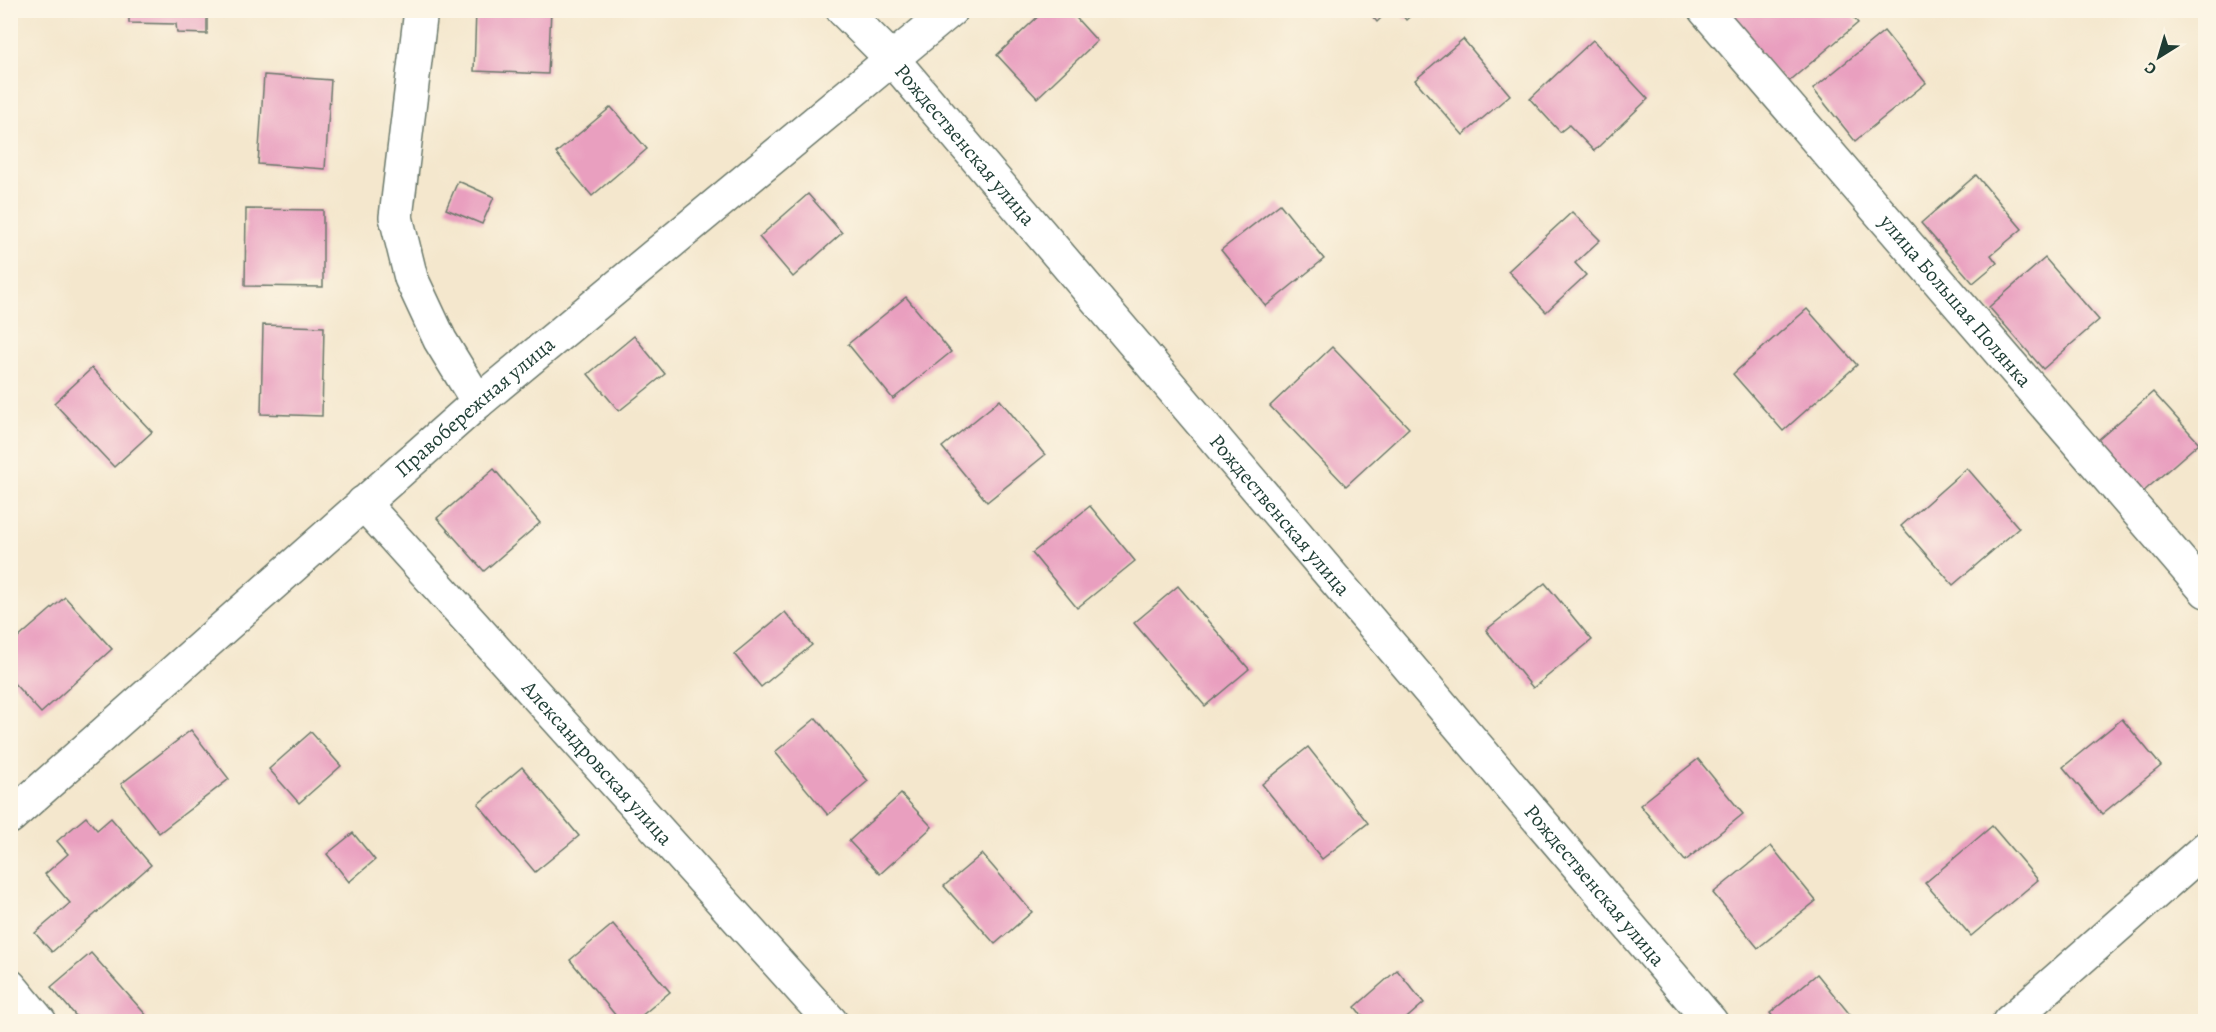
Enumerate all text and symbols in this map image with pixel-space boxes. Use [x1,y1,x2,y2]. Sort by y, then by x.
north arrow [2129,27,2189,87]
text: С [2140,56,2161,80]
street label: Рождественская улица [888,58,1042,232]
street label: улица Большая Полянка [1873,208,2038,393]
street label: Правобережная улица [389,330,561,483]
street label: Рождественская улица [1203,428,1357,602]
street label: Александровская улица [515,674,679,852]
street label: Рождественская улица [1518,798,1672,972]

